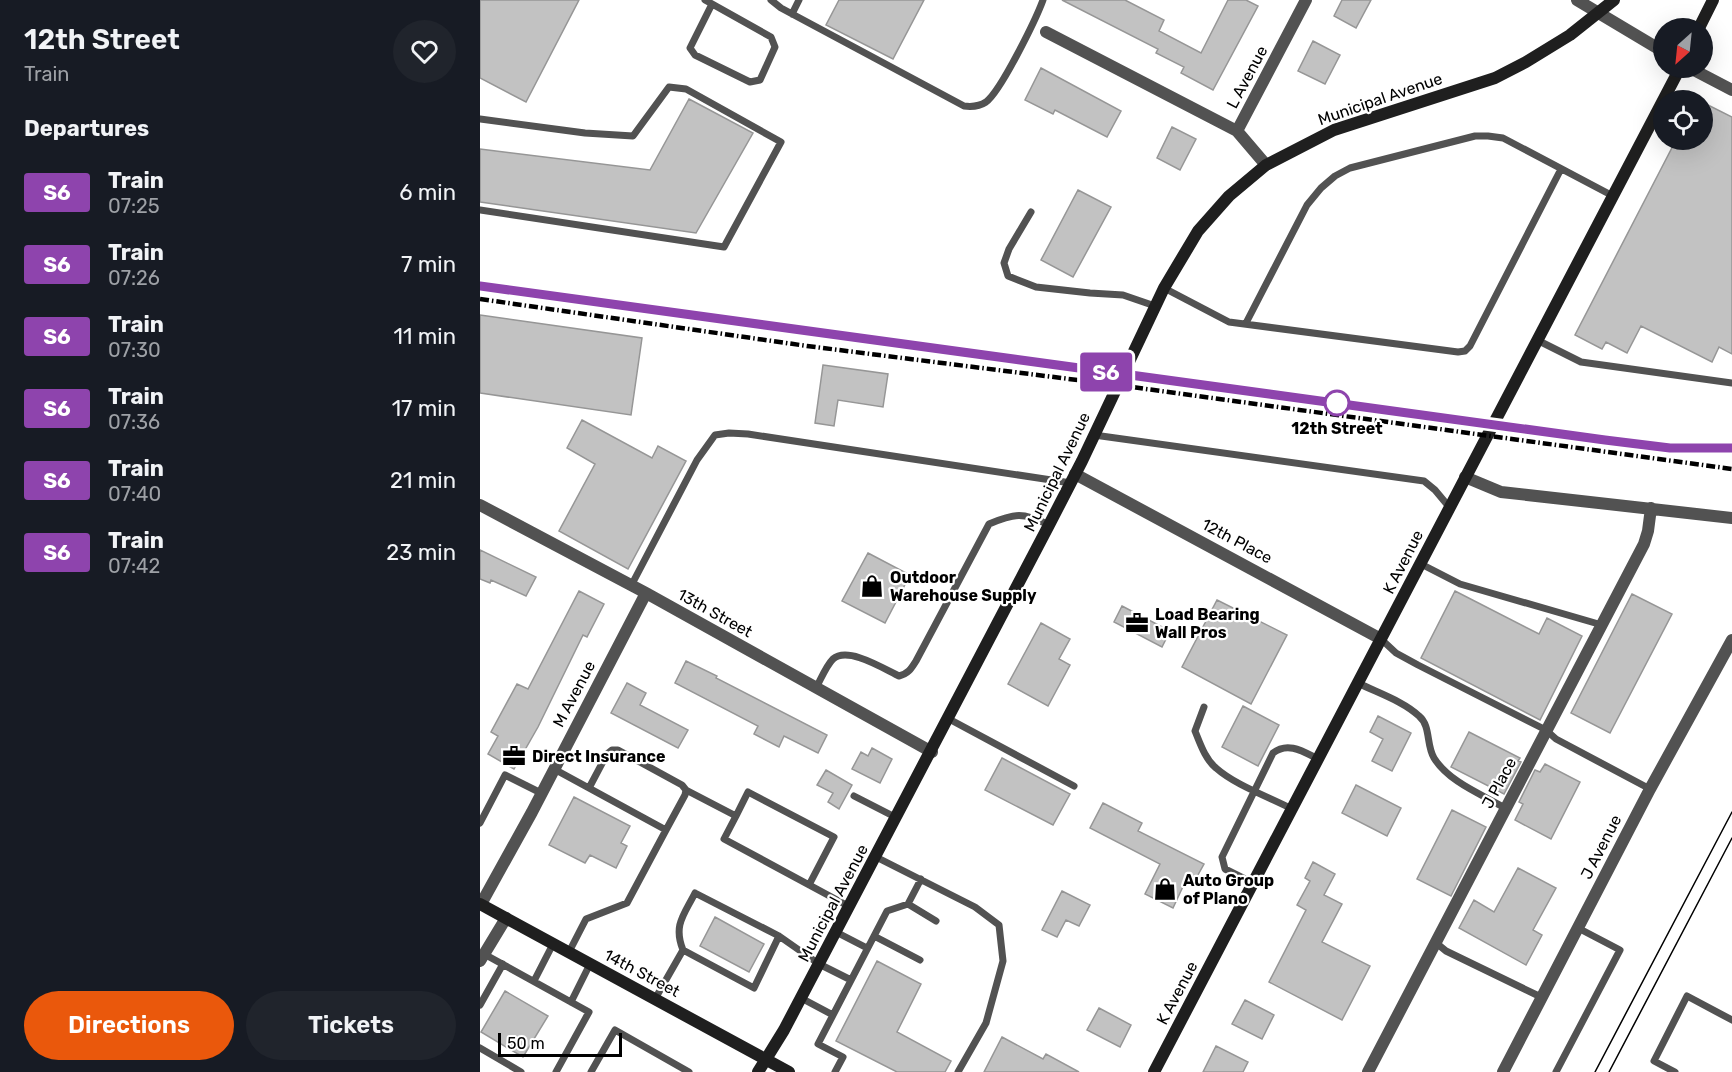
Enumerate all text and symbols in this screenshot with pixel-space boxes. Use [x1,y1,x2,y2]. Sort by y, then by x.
north arrow [1653,18,1713,78]
map controls [1653,18,1713,150]
button: heart [393,20,456,83]
text: 12th Street [24,23,180,56]
street label: L Avenue [1223,42,1271,112]
text: Train [24,62,69,86]
street label: Municipal Avenue [1315,69,1445,129]
button: locate [1653,90,1713,150]
text: Departures [24,115,149,142]
text: Train [108,167,164,194]
text: 6 min [399,179,456,206]
text: S6 [43,180,71,205]
text: 07:25 [108,194,160,218]
text: Train [108,239,164,266]
text: 7 min [401,251,456,278]
text: S6 [43,252,71,277]
text: 07:26 [108,266,160,290]
text: Train [108,311,164,338]
text: 11 min [394,323,456,350]
text: S6 [43,324,71,349]
text: 07:30 [108,338,161,362]
line badge: S6 [1079,352,1133,392]
text: S6 [1092,360,1120,385]
text: Train [108,383,164,410]
marker: 12th Street [1324,390,1350,416]
text: 17 min [392,395,456,422]
text: S6 [43,396,71,421]
street label: Municipal Avenue [1020,409,1094,535]
text: 07:36 [108,410,160,434]
place label: 12th Street [1291,419,1383,438]
text: Train [108,455,164,482]
text: 21 min [390,467,456,494]
text: S6 [43,468,71,493]
text: 07:40 [108,482,161,506]
street label: 12th Place [1199,515,1275,567]
text: Train [108,527,164,554]
street label: K Avenue [1379,527,1427,597]
text: 23 min [386,539,456,566]
text: S6 [43,540,71,565]
text: 07:42 [108,554,160,578]
place label: Outdoor Warehouse Supply [890,568,1037,605]
shop icon: Outdoor Warehouse Supply [859,573,885,599]
street label: 13th Street [674,585,756,641]
place label: Load Bearing Wall Pros [1155,605,1260,642]
office icon: Load Bearing Wall Pros [1124,610,1150,636]
street label: M Avenue [549,658,599,730]
office icon: Direct Insurance [501,743,527,769]
place label: Direct Insurance [532,747,665,766]
street label: J Place [1478,754,1520,812]
street label: J Avenue [1577,812,1625,882]
street label: Municipal Avenue [794,841,872,965]
place label: Auto Group of Plano [1183,871,1274,908]
shop icon: Auto Group of Plano [1152,876,1178,902]
street label: 14th Street [601,945,683,1001]
street label: K Avenue [1152,958,1202,1028]
button: Directions [24,991,234,1060]
button: Tickets [246,991,456,1060]
scale bar [498,1030,622,1058]
text: 50 m [507,1034,545,1053]

